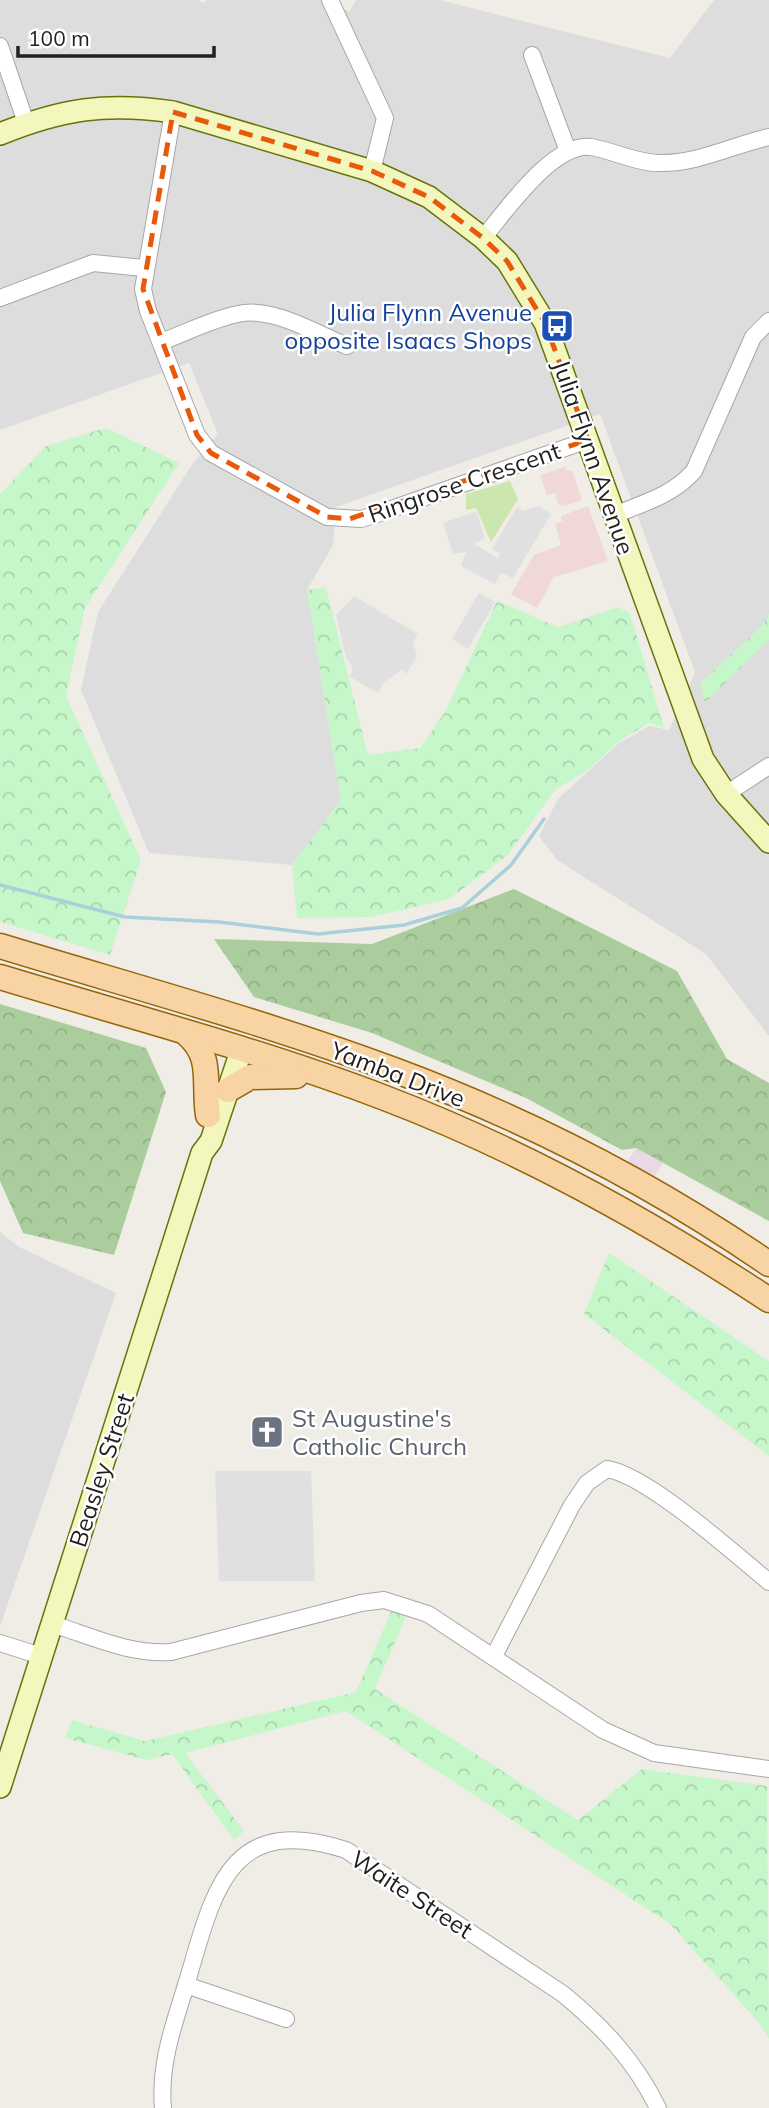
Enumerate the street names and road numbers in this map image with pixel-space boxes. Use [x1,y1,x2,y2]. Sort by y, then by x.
street label: Julia Flynn Avenue [547,356,641,558]
street label: Ringrose Crescent [364,435,564,529]
street label: Yamba Drive [326,1034,469,1113]
street label: Beasley Street [62,1389,140,1551]
street label: Waite Street [345,1843,479,1945]

